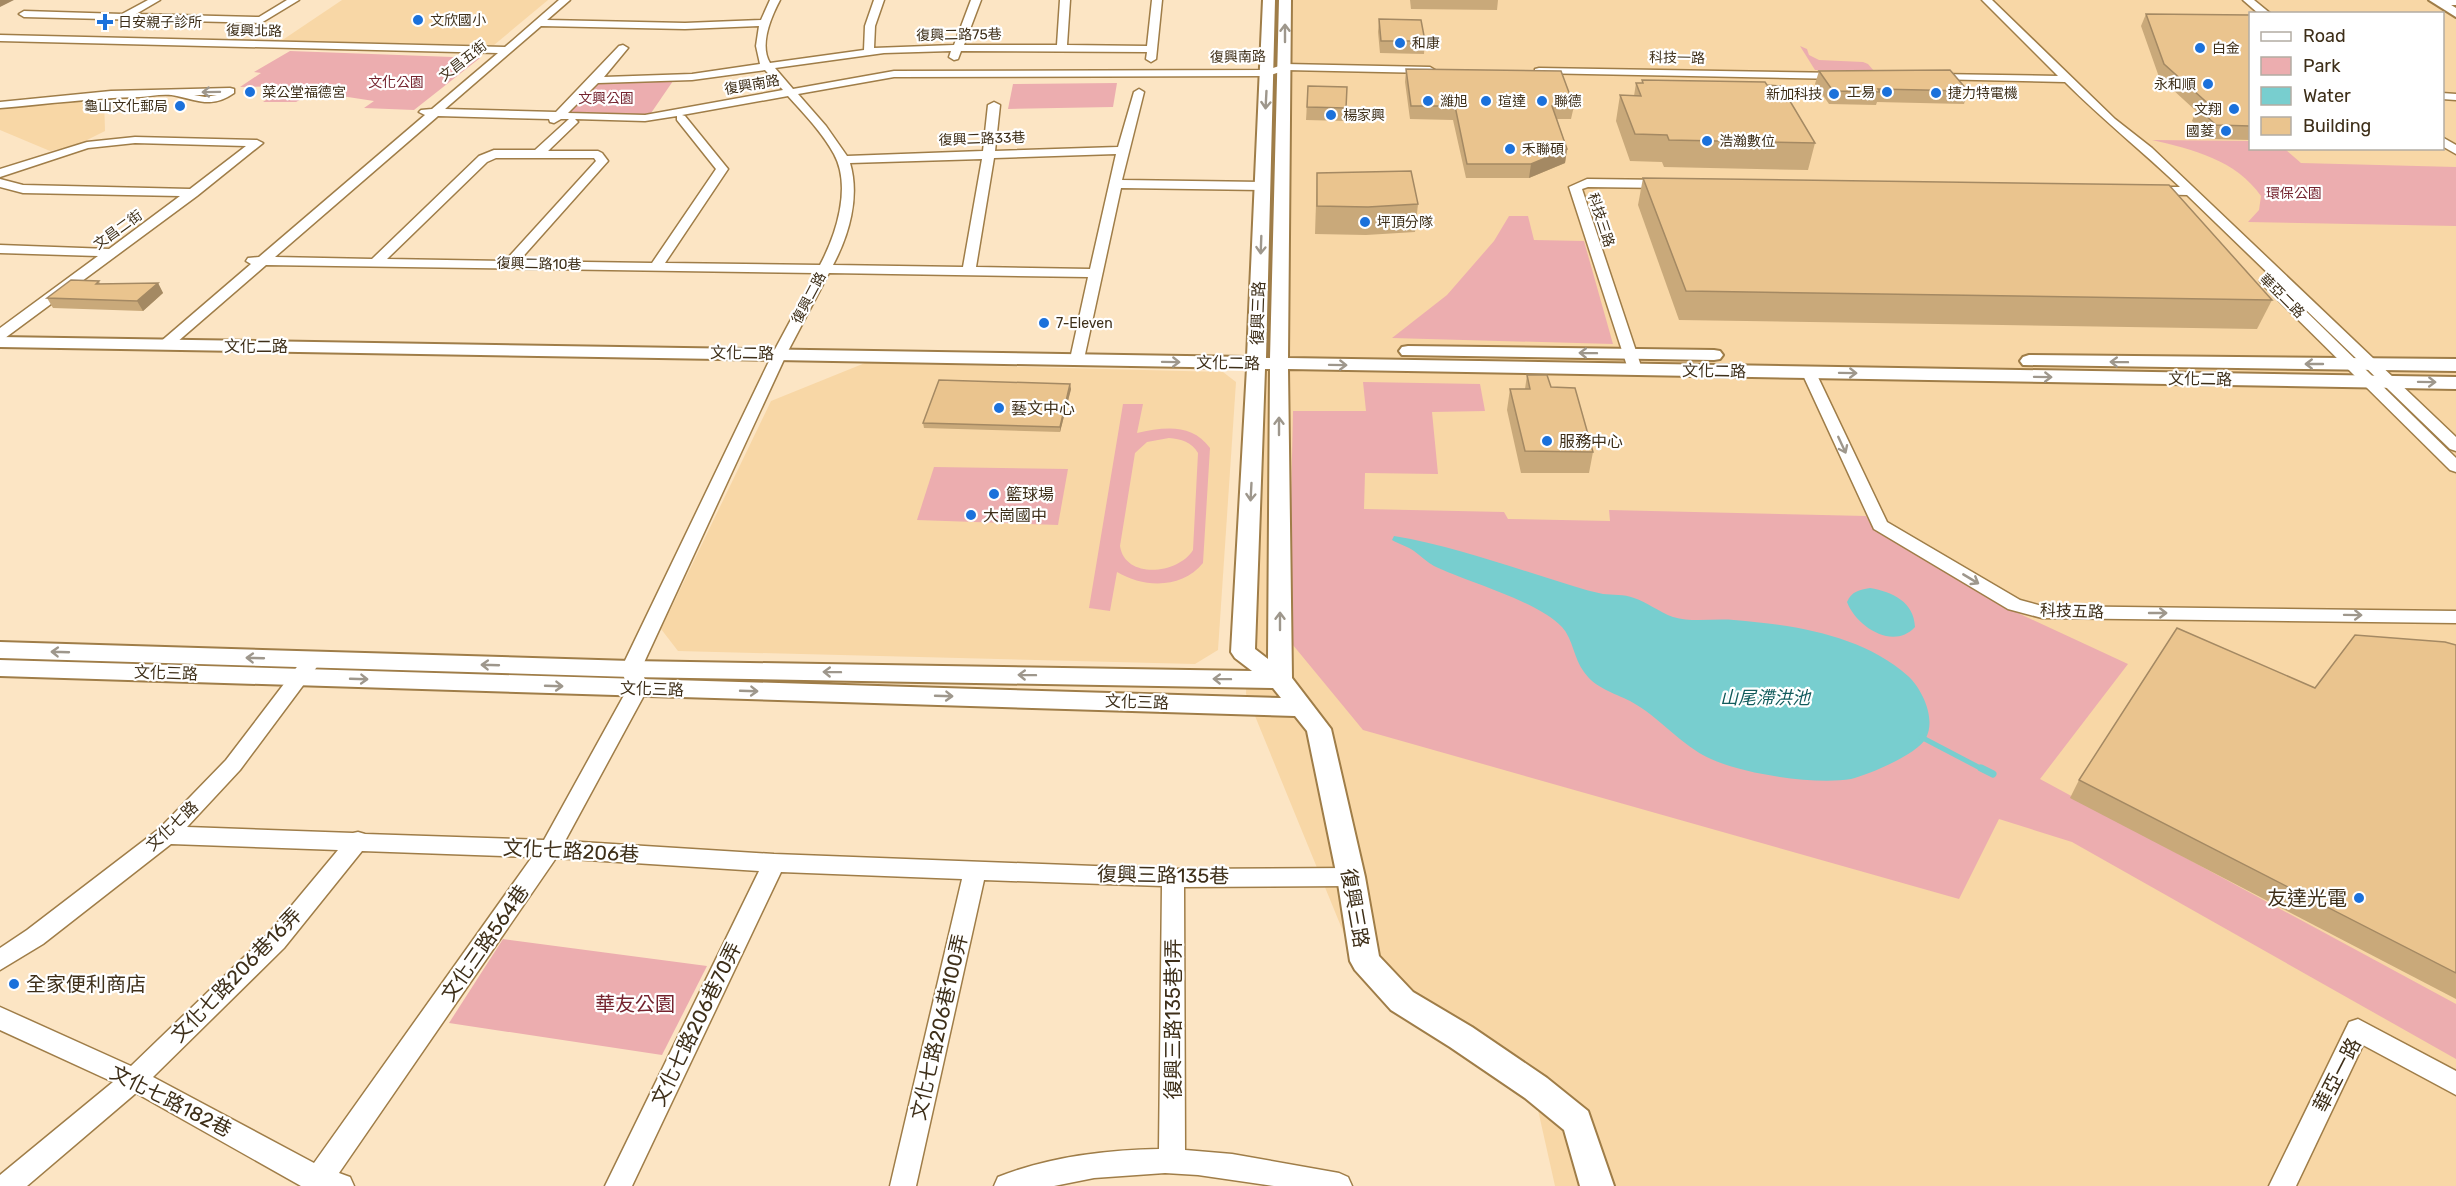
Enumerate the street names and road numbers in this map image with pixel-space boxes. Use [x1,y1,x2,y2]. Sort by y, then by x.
street label: 復興北路 [226,22,282,40]
street label: 復興二路75巷 [916,26,1002,44]
street label: 文昌五街 [436,37,490,85]
street label: 復興南路 [1210,48,1266,66]
street label: 科技一路 [1649,49,1705,67]
street label: 復興南路 [723,72,781,98]
street label: 復興二路33巷 [938,129,1026,149]
street label: 科技三路 [1584,191,1618,249]
street label: 文昌二街 [90,207,146,253]
street label: 復興二路10巷 [496,255,582,273]
street label: 復興二路 [788,269,830,327]
street label: 華亞二路 [2256,270,2308,322]
street label: 復興三路 [1247,281,1269,345]
street label: 文化二路 [224,337,288,356]
street label: 文化二路 [710,343,774,363]
street label: 文化二路 [1196,353,1260,373]
street label: 文化二路 [1682,361,1746,381]
street label: 文化二路 [2168,369,2232,389]
street label: 科技五路 [2040,600,2104,622]
street label: 文化三路 [134,662,198,684]
street label: 文化三路 [620,678,684,700]
street label: 文化三路 [1105,691,1169,713]
street label: 文化七路 [142,797,202,855]
street label: 文化七路206巷 [502,835,640,867]
street label: 復興三路135巷 [1097,862,1229,888]
street label: 復興三路 [1336,867,1374,949]
street label: 文化三路564巷 [436,880,534,1006]
street label: 文化七路206巷16弄 [166,903,306,1047]
street label: 文化七路206巷100弄 [906,932,972,1122]
street label: 文化七路206巷70弄 [646,938,746,1110]
street label: 復興三路135巷1弄 [1161,938,1185,1100]
street label: 華亞一路 [2308,1034,2366,1116]
street label: 文化七路182巷 [106,1060,236,1142]

